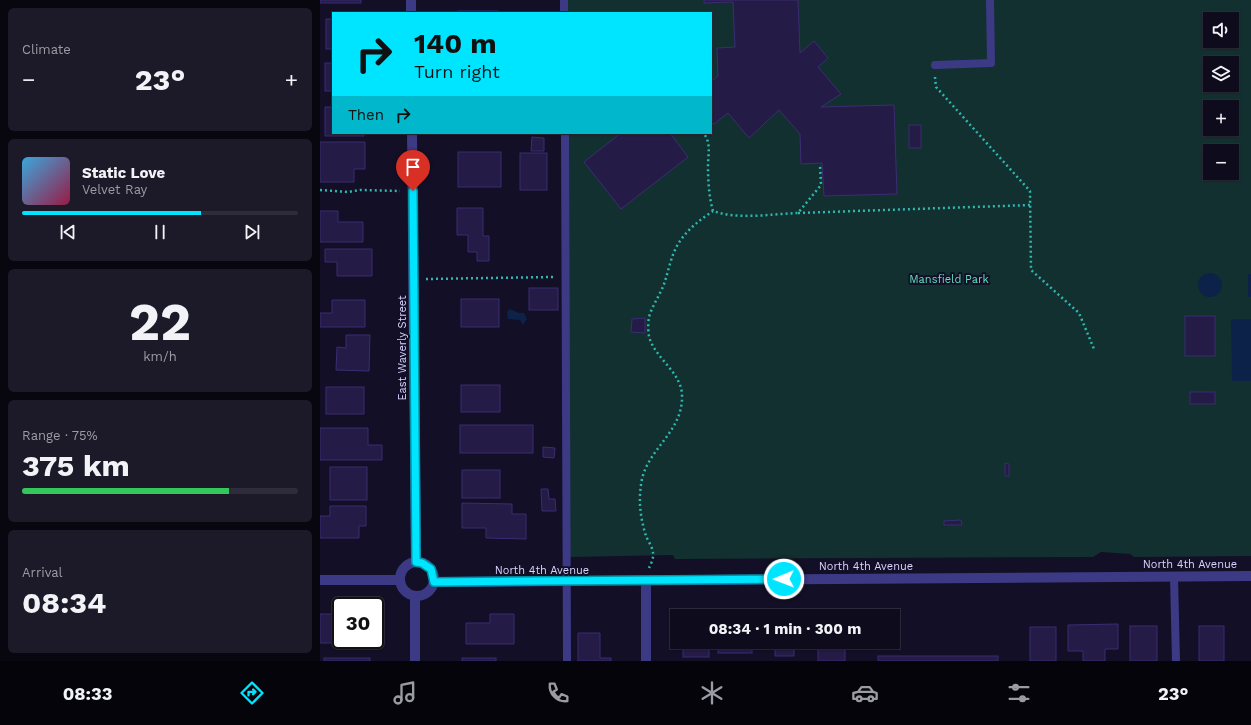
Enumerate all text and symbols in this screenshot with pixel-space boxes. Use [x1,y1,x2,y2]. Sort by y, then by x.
map controls [1203,12,1239,180]
button: sound [1203,12,1239,48]
text: 140 m [414,27,497,60]
icon: right [348,28,400,80]
text: Climate [22,42,71,57]
button: layers [1203,56,1239,92]
text: Turn right [414,61,500,82]
text: 23° [135,62,185,97]
text: − [22,67,35,92]
text: + [285,67,298,92]
button: + [1203,100,1239,136]
icon: right [392,104,414,126]
text: Then [348,106,384,124]
button: − [1203,144,1239,180]
pin [396,150,430,191]
icon: arrive [402,156,424,178]
text: Static Love [82,164,165,182]
text: Velvet Ray [82,182,147,197]
icon: previous [57,221,79,243]
icon: pause [149,221,171,243]
icon: next [241,221,263,243]
park label: Mansfield Park [909,273,989,286]
text: 22 [129,292,191,353]
street label: East Waverly Street [396,295,409,401]
text: km/h [143,349,177,364]
text: Range · 75% [22,428,98,443]
text: 375 km [22,448,130,483]
position arrow [763,558,805,600]
street label: North 4th Avenue [1143,558,1237,571]
street label: North 4th Avenue [819,560,913,573]
street label: North 4th Avenue [495,564,589,577]
text: Arrival [22,565,63,580]
text: 08:34 [22,585,106,620]
speed limit sign: 30 [332,597,384,649]
text: 08:34 · 1 min · 300 m [709,620,861,638]
icon: directions [238,679,266,707]
icon: music [391,679,419,707]
icon: phone [544,679,572,707]
icon: climate [698,679,726,707]
icon: car [851,679,879,707]
icon: filters [1005,679,1033,707]
text: 08:33 [63,683,112,704]
text: 23° [1158,683,1188,704]

